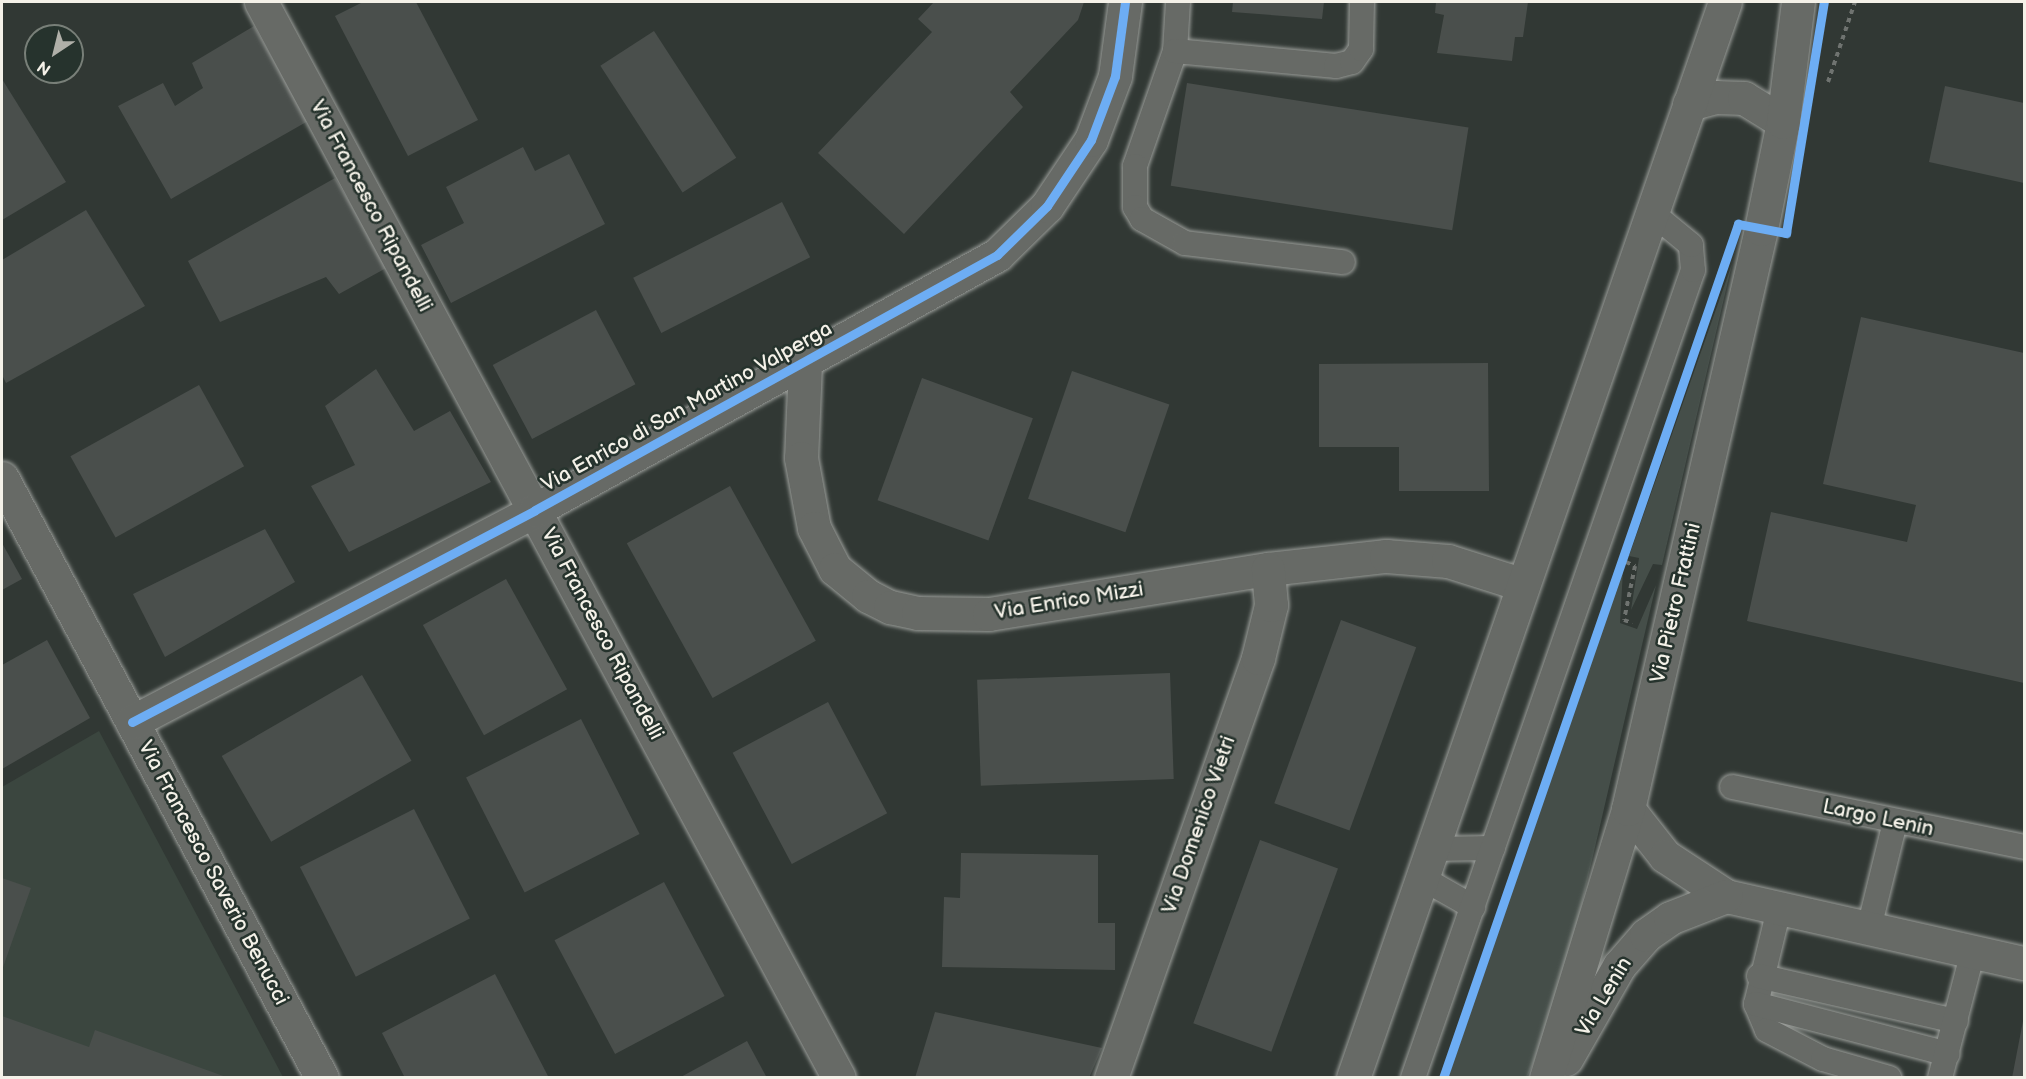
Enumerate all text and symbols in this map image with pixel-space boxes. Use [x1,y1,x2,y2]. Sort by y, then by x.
north arrow [24,24,84,84]
text: N [34,56,55,79]
street label: Via Francesco Ripandelli [304,96,438,316]
street label: Via Enrico di San Martino Valperga [537,316,837,498]
street label: Via Pietro Frattini [1645,521,1707,685]
street label: Via Francesco Ripandelli [535,524,669,744]
street label: Via Enrico Mizzi [993,577,1145,625]
street label: Via Domenico Vietri [1157,732,1241,918]
street label: Via Francesco Saverio Benucci [132,736,294,1010]
street label: Largo Lenin [1820,794,1936,842]
street label: Via Lenin [1571,953,1637,1041]

